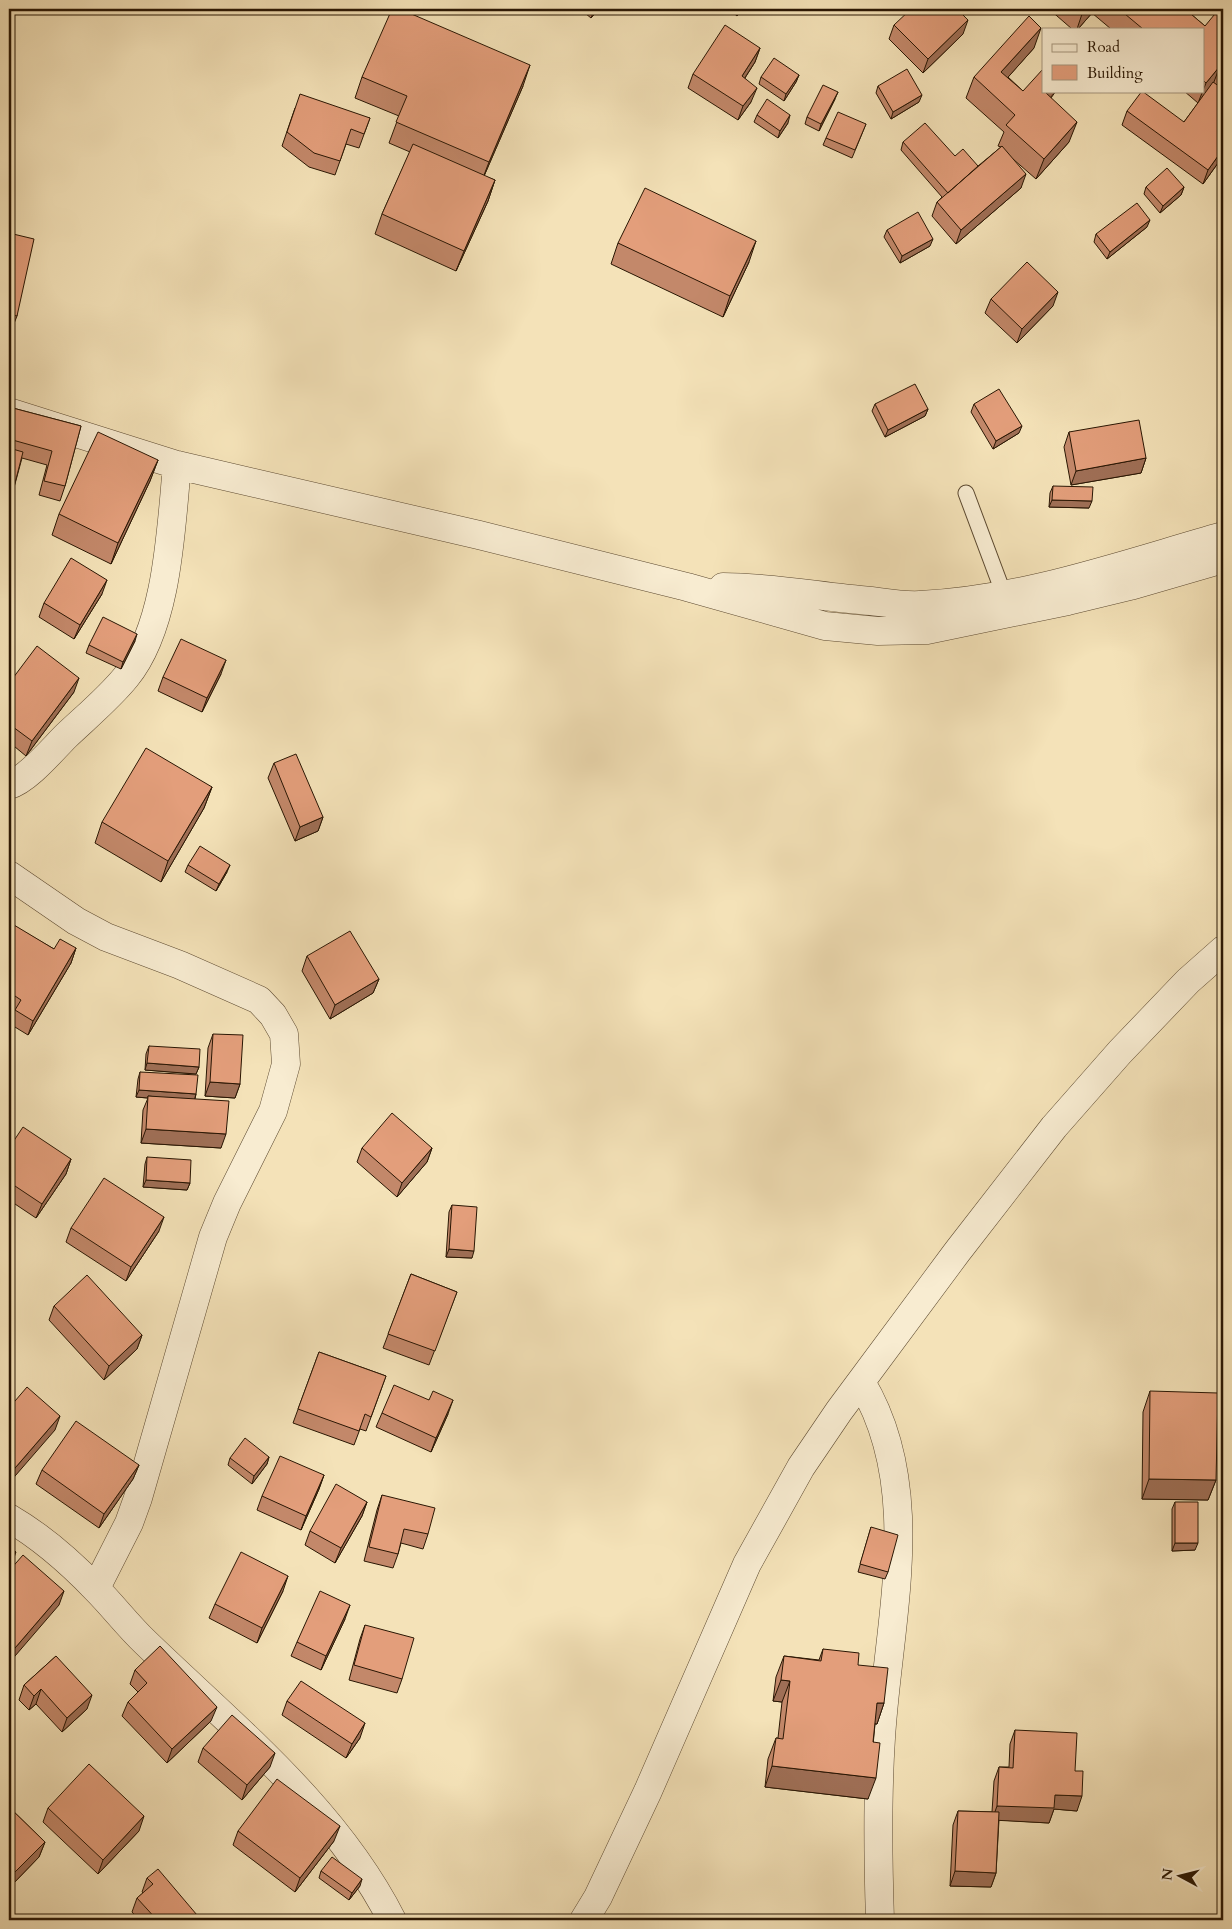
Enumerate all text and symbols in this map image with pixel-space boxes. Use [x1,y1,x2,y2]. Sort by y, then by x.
legend [1042,28,1204,92]
text: Road [1087,37,1120,57]
text: Building [1087,63,1143,83]
north arrow [1154,1852,1204,1902]
text: N [1157,1867,1178,1882]

